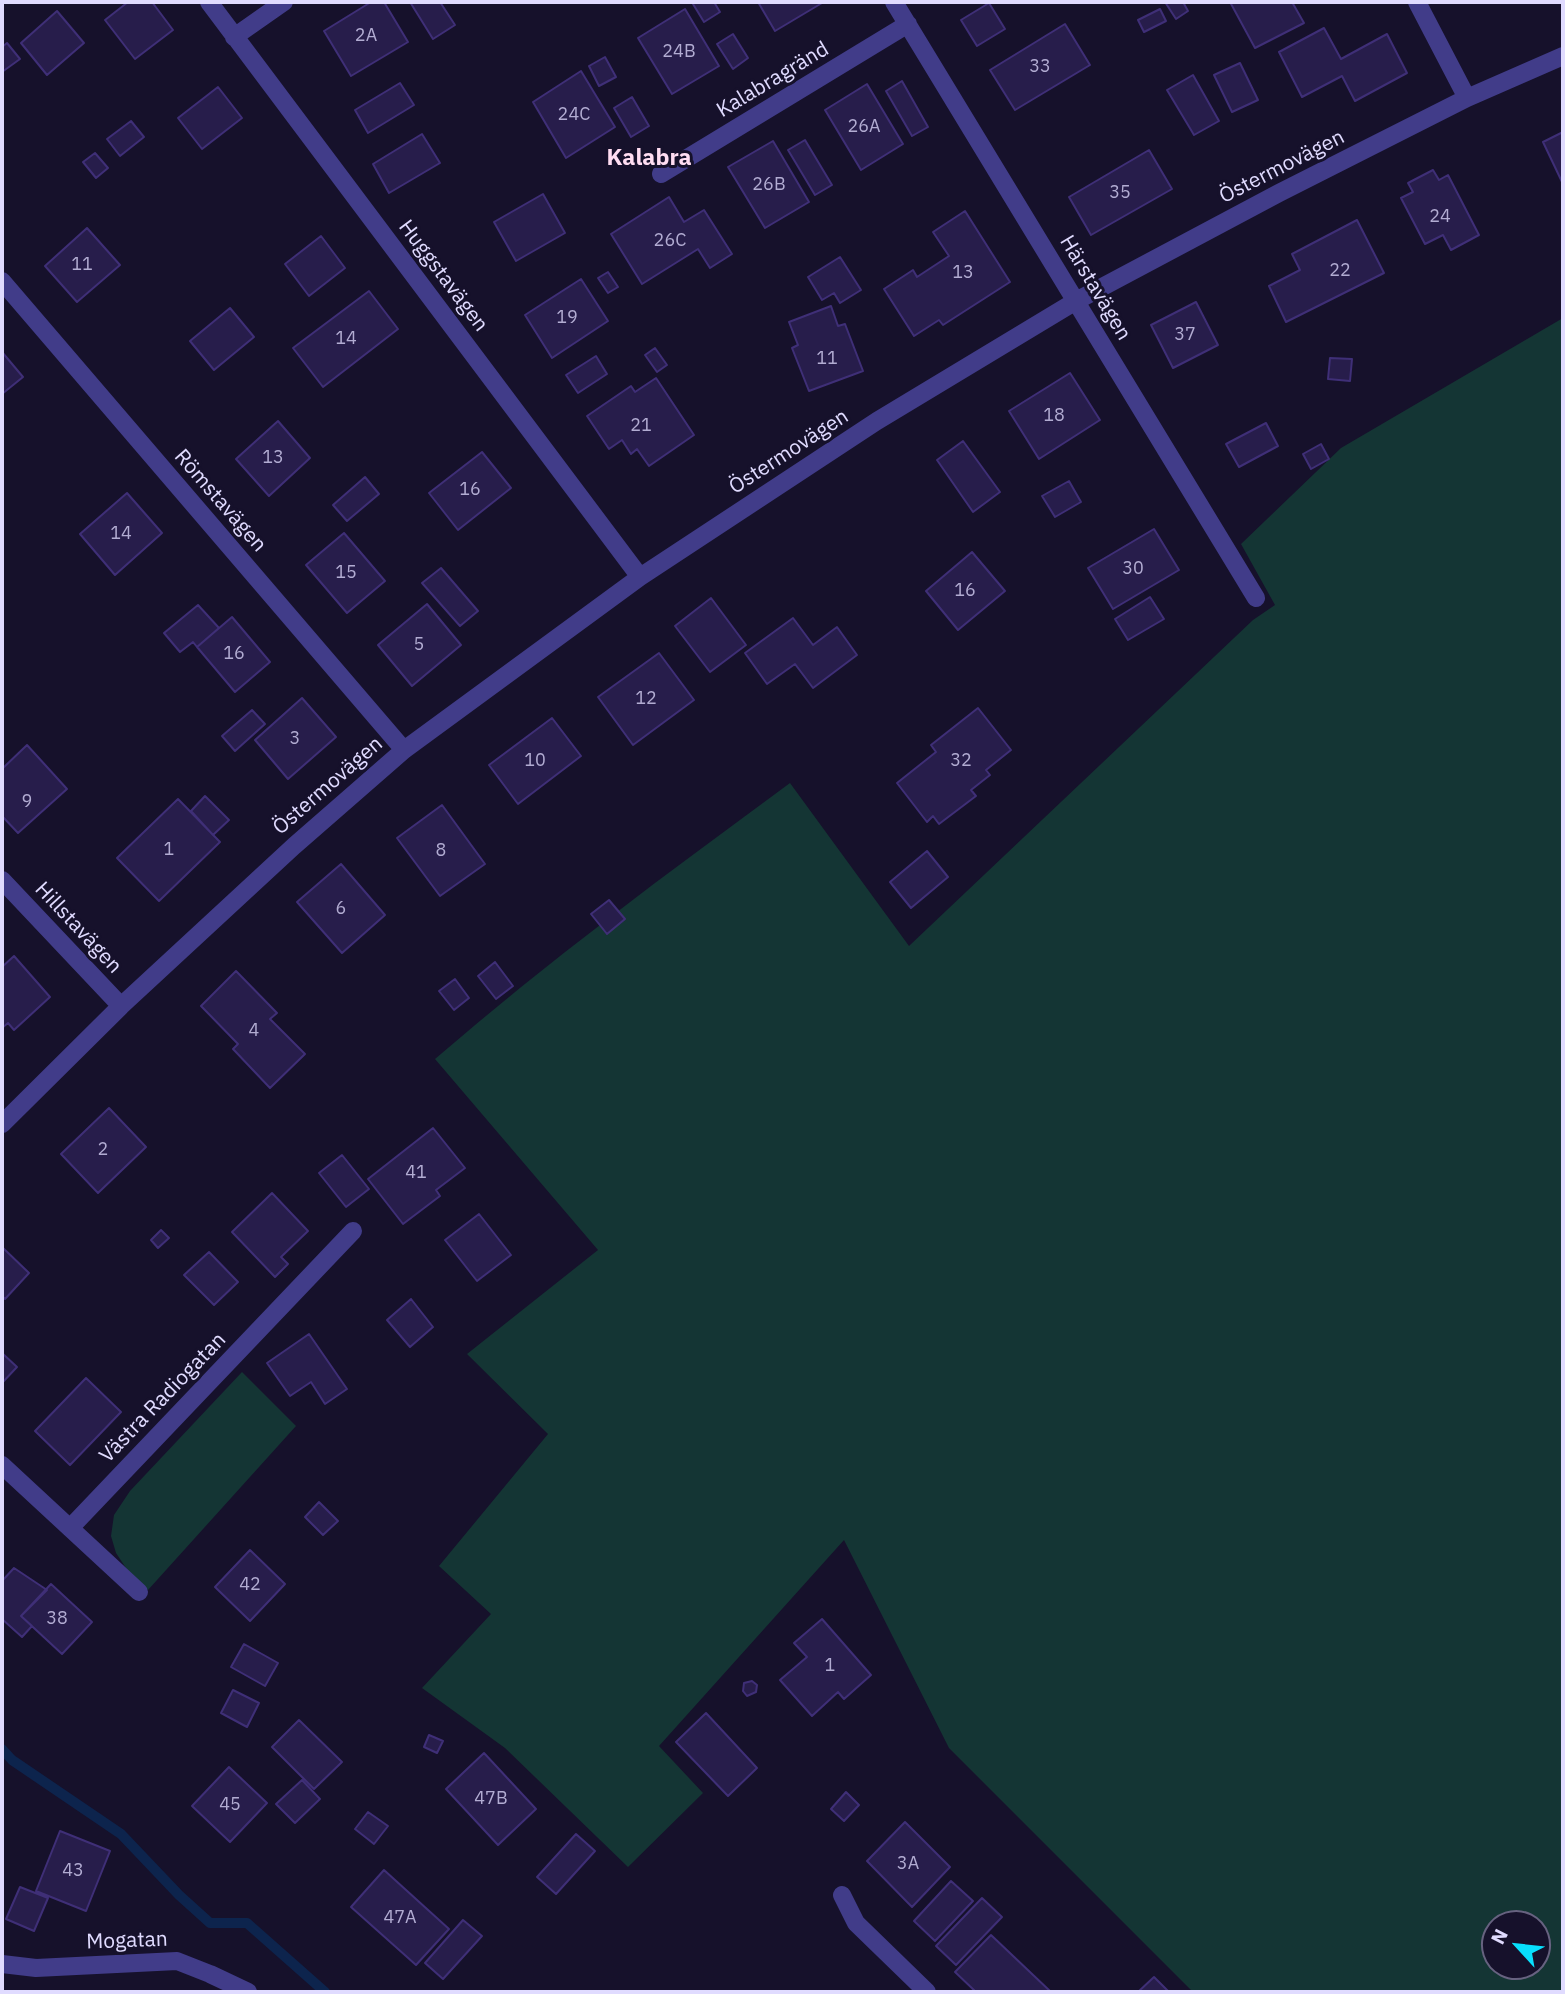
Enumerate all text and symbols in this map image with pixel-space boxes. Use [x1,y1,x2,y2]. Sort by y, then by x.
house number: 2A [355,25,377,47]
street label: Kalabragränd [712,37,834,123]
house number: 24B [662,41,696,63]
house number: 33 [1029,56,1051,78]
house number: 24C [558,104,590,126]
house number: 26A [847,116,881,138]
street label: Östermovägen [1215,125,1349,209]
district label: Kalabra [607,144,691,172]
house number: 26B [752,174,786,196]
house number: 35 [1109,182,1131,204]
house number: 24 [1429,206,1451,228]
street label: Huggstavägen [393,215,493,337]
house number: 26C [654,230,686,252]
street label: Härstavägen [1054,231,1136,345]
house number: 11 [71,254,93,276]
house number: 22 [1329,260,1351,282]
house number: 13 [952,262,974,284]
house number: 19 [556,307,578,329]
house number: 37 [1174,324,1196,346]
house number: 14 [335,328,357,350]
house number: 11 [816,348,838,370]
street label: Östermovägen [725,404,853,500]
house number: 18 [1043,405,1065,427]
house number: 21 [630,415,652,437]
street label: Römstavägen [169,445,271,557]
house number: 13 [262,447,284,469]
house number: 16 [459,479,481,501]
house number: 14 [110,523,132,545]
house number: 30 [1122,558,1144,580]
house number: 15 [335,562,357,584]
house number: 16 [954,580,976,602]
house number: 5 [414,634,424,656]
house number: 16 [223,643,245,665]
house number: 12 [635,688,657,710]
house number: 3 [290,728,300,750]
street label: Östermovägen [268,731,388,841]
house number: 10 [524,750,546,772]
house number: 32 [950,750,972,772]
house number: 9 [22,791,32,813]
house number: 1 [164,839,174,861]
house number: 8 [436,840,446,862]
street label: Hillstavägen [29,877,127,979]
house number: 6 [336,898,346,920]
house number: 4 [249,1020,259,1042]
house number: 2 [98,1139,108,1161]
house number: 41 [405,1162,427,1184]
street label: Västra Radiogatan [95,1328,231,1468]
house number: 42 [239,1574,261,1596]
house number: 38 [46,1608,68,1630]
house number: 1 [825,1655,835,1677]
house number: 47B [474,1788,508,1810]
house number: 45 [219,1794,241,1816]
house number: 3A [897,1853,919,1875]
house number: 43 [62,1860,84,1882]
house number: 47A [383,1907,417,1929]
north arrow [1481,1910,1551,1980]
text: N [1485,1925,1513,1948]
street label: Mogatan [86,1927,168,1955]

